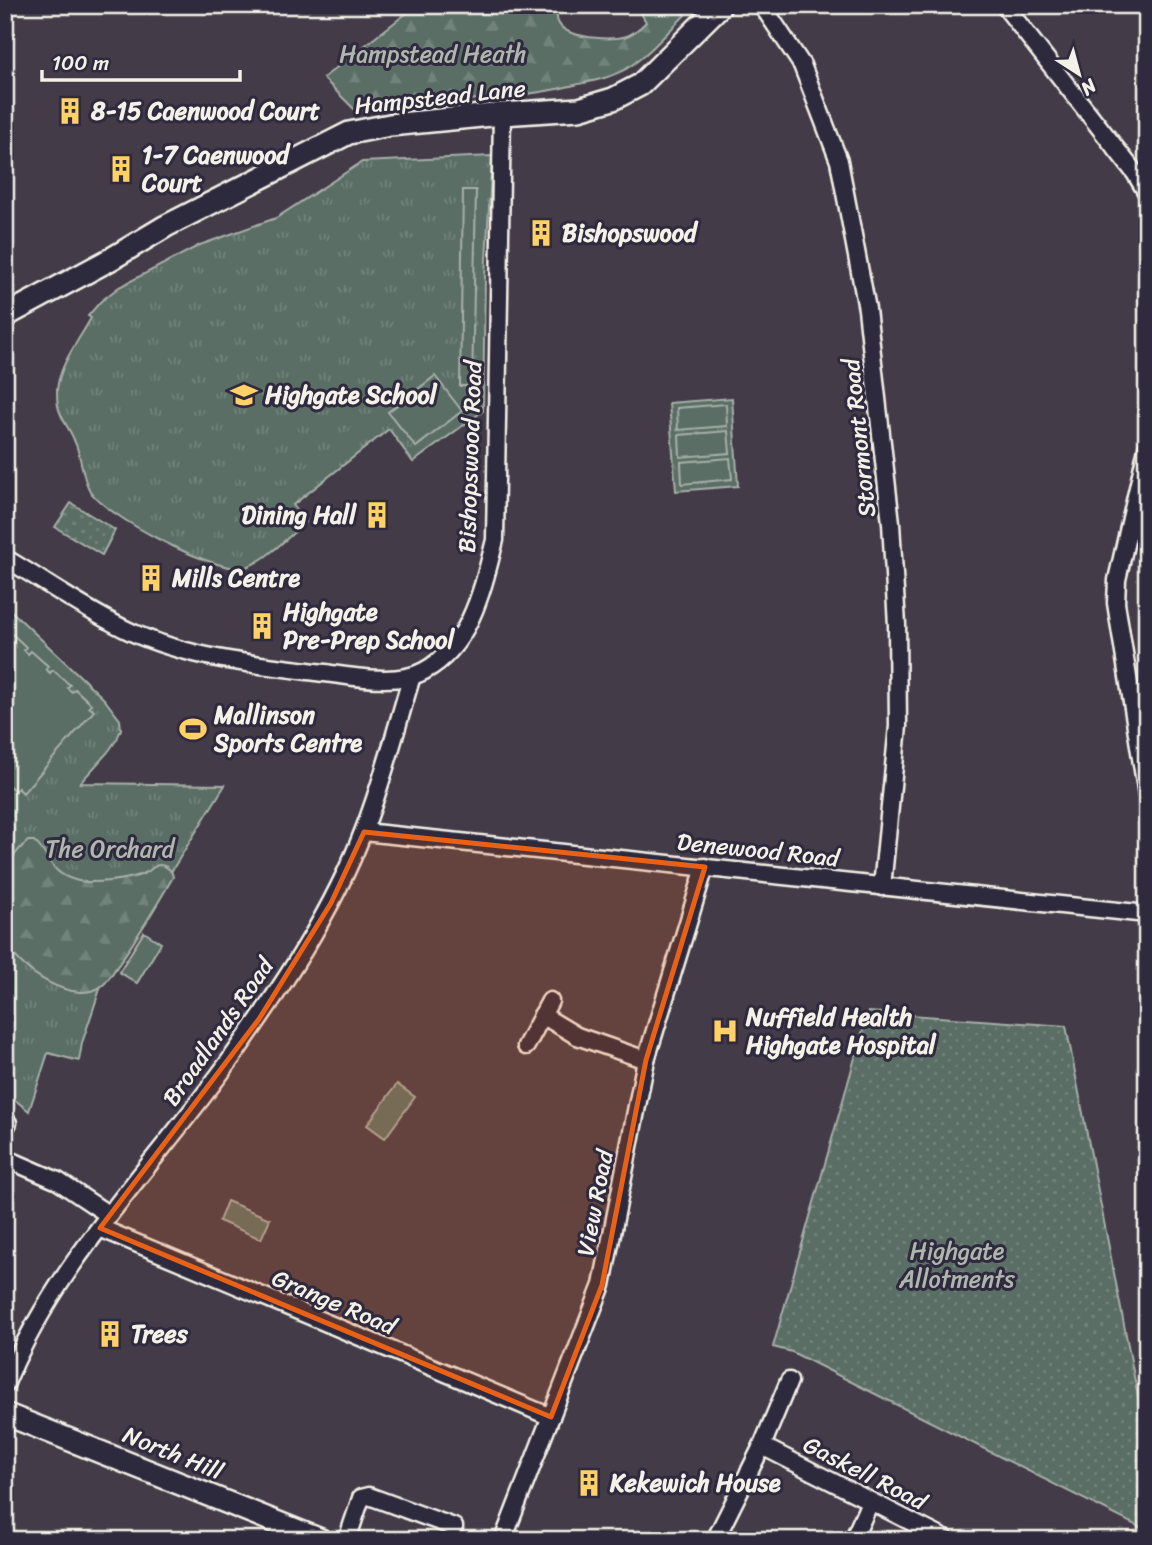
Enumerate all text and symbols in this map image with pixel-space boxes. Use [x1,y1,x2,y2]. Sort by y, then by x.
park label: Hampstead Heath [339,33,527,75]
scale bar [42,38,240,82]
north arrow [1044,38,1114,108]
text: 100 m [52,44,109,82]
street label: Hampstead Lane [352,67,528,127]
text: N [1073,70,1105,105]
place label: 8-15 Caenwood Court [90,90,321,132]
building icon: 8-15 Caenwood Court [55,96,85,126]
place label: 1-7 Caenwood Court [141,134,291,204]
building icon: 1-7 Caenwood Court [106,154,136,184]
place label: Bishopswood [562,212,699,254]
building icon: Bishopswood [526,218,556,248]
street label: Stormont Road [830,355,888,519]
street label: Bishopswood Road [446,358,494,554]
place label: Highgate School [265,374,438,416]
school or university icon: Highgate School [229,380,259,410]
place label: Dining Hall [241,494,357,536]
building icon: Dining Hall [362,500,392,530]
place label: Mills Centre [171,557,301,599]
building icon: Mills Centre [136,563,166,593]
place label: Highgate Pre-Prep School [283,591,455,661]
building icon: Highgate Pre-Prep School [247,611,277,641]
place label: Mallinson Sports Centre [213,694,362,764]
sports icon: Mallinson Sports Centre [178,714,208,744]
street label: Denewood Road [675,821,844,880]
park label: The Orchard [46,828,176,870]
street label: Broadlands Road [151,947,286,1115]
place label: Nuffield Health Highgate Hospital [745,996,937,1066]
hospital icon: Nuffield Health Highgate Hospital [710,1016,740,1046]
street label: View Road [564,1145,626,1260]
park label: Highgate Allotments [898,1230,1016,1300]
street label: Grange Road [265,1257,405,1348]
place label: Trees [131,1313,189,1355]
building icon: Trees [95,1319,125,1349]
street label: North Hill [116,1414,231,1493]
street label: Gaskell Road [796,1424,936,1523]
place label: Kekewich House [609,1462,781,1504]
building icon: Kekewich House [574,1468,604,1498]

